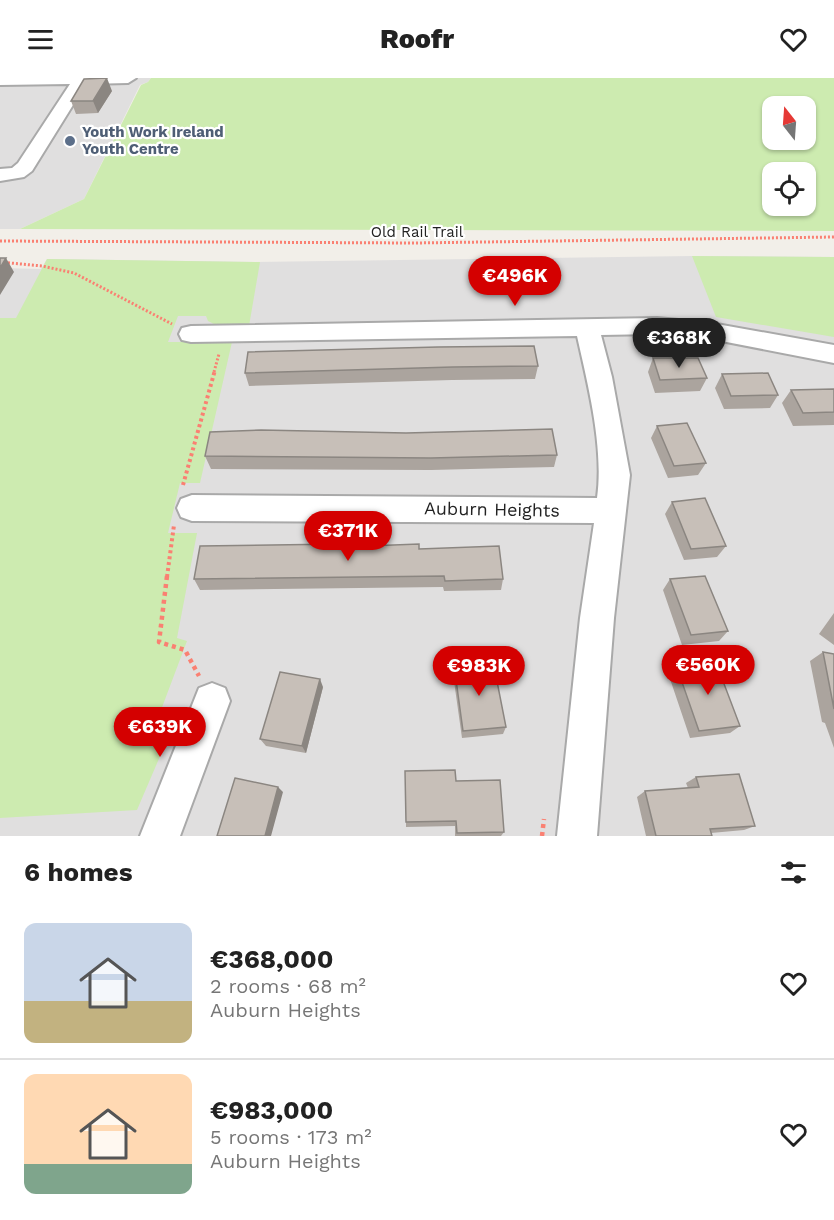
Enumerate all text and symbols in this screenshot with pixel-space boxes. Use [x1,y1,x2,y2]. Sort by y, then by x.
icon: menu [24,23,57,56]
text: Roofr [380,23,454,55]
icon: heart [777,23,810,56]
north arrow [762,96,816,150]
map controls [762,96,816,216]
place label: Youth Work Ireland Youth Centre [82,123,224,158]
marker: Youth Work Ireland Youth Centre [63,134,77,148]
button: locate [762,162,816,216]
street label: Old Rail Trail [371,223,464,241]
pin: €496K [473,256,557,307]
text: €496K [482,263,548,287]
pin: €368K [637,318,721,369]
text: €368K [647,325,711,349]
street label: Auburn Heights [424,497,560,521]
pin: €371K [306,511,390,562]
text: €371K [318,518,378,542]
pin: €560K [666,645,750,696]
pin: €983K [437,646,521,697]
text: €560K [676,652,740,676]
text: €983K [447,653,511,677]
pin: €639K [118,707,202,758]
text: €639K [128,714,192,738]
icon: filters [777,856,810,889]
text: 6 homes [24,857,133,887]
text: €368,000 [210,944,334,974]
icon: home [72,947,144,1019]
icon: heart [777,967,810,1000]
text: 2 rooms · 68 m² [210,974,366,998]
text: Auburn Heights [210,998,361,1022]
text: €983,000 [210,1095,333,1125]
icon: home [72,1098,144,1170]
icon: heart [777,1118,810,1151]
text: 5 rooms · 173 m² [210,1125,372,1149]
text: Auburn Heights [210,1149,361,1173]

